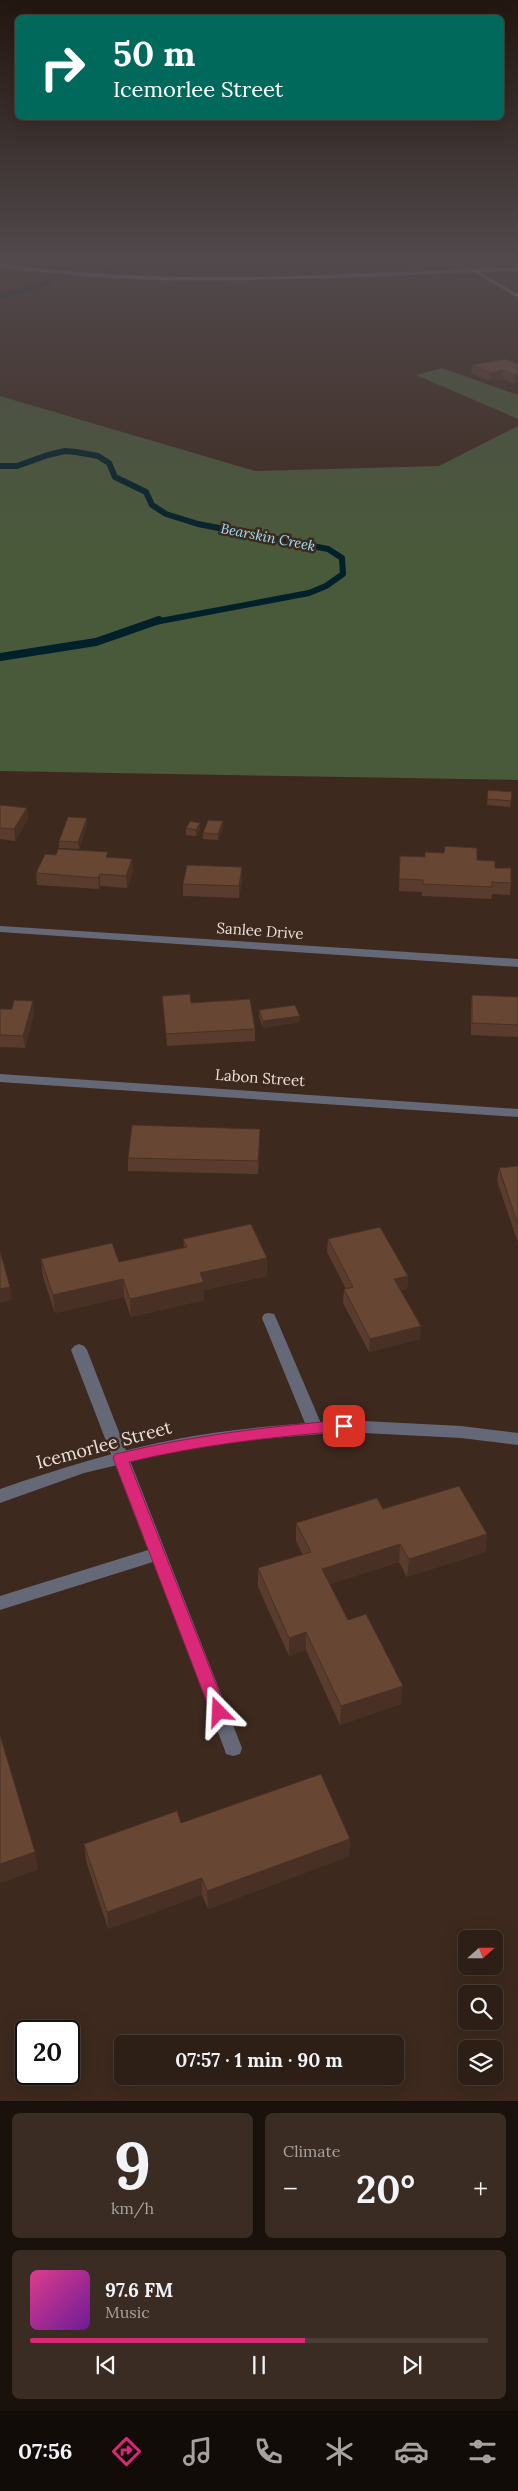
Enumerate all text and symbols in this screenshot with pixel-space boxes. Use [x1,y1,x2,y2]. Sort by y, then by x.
text: 50 m [113,31,196,76]
icon: right [30,35,95,100]
text: Icemorlee Street [113,75,283,103]
water label: Bearskin Creek [219,519,317,555]
street label: Sanlee Drive [216,918,304,943]
street label: Labon Street [215,1065,306,1090]
pin [323,1405,365,1447]
icon: arrive [330,1412,358,1440]
street label: Icemorlee Street [34,1415,174,1474]
position arrow [192,1685,244,1737]
north arrow [458,1930,502,1975]
map controls [458,1930,503,2085]
button: search [458,1985,503,2030]
speed limit sign: 20 [15,2020,80,2085]
button: layers [458,2040,503,2085]
text: 07:57 · 1 min · 90 m [175,2048,343,2072]
text: 9 [114,2124,151,2207]
text: Climate [283,2141,340,2161]
text: 20° [356,2165,415,2213]
text: − [283,2171,298,2207]
text: + [473,2171,488,2207]
text: km/h [111,2198,154,2218]
text: 97.6 FM [105,2278,173,2302]
text: Music [105,2302,150,2322]
icon: previous [92,2351,120,2379]
icon: pause [245,2351,273,2379]
icon: next [398,2351,426,2379]
icon: directions [109,2434,144,2469]
icon: music [180,2434,215,2469]
icon: phone [251,2434,286,2469]
icon: climate [322,2434,357,2469]
icon: car [394,2434,429,2469]
icon: filters [465,2434,500,2469]
text: 07:56 [18,2437,72,2465]

